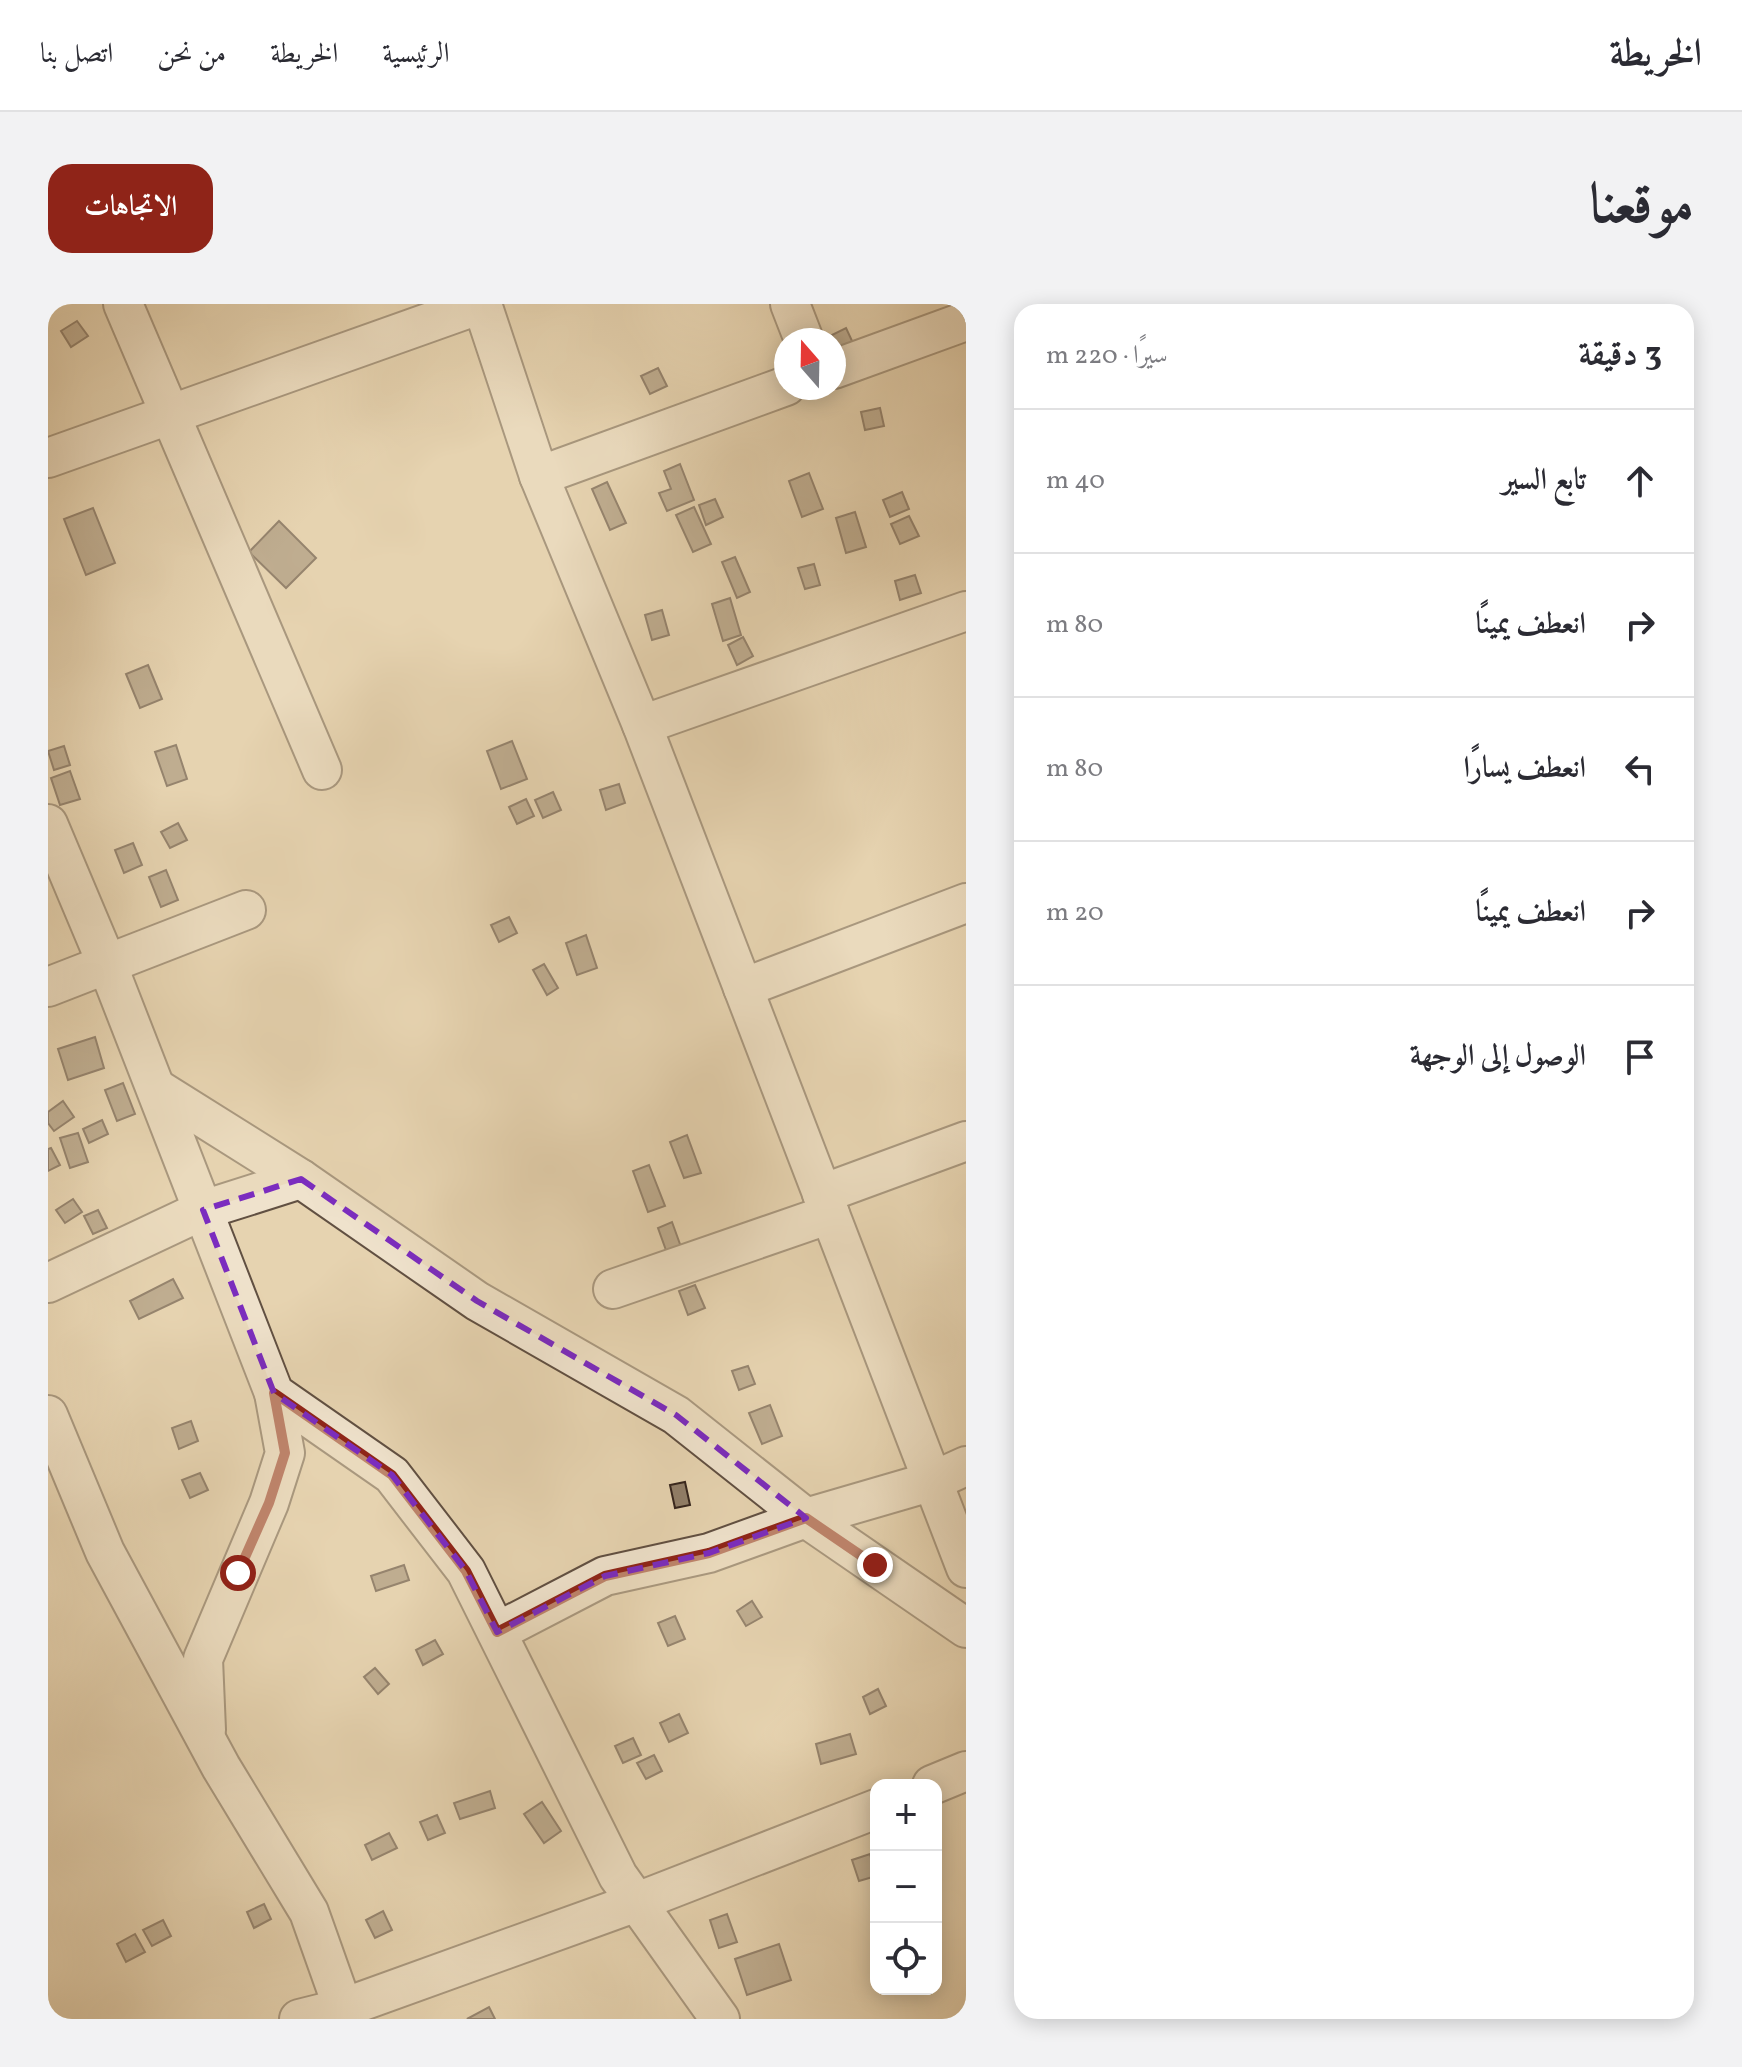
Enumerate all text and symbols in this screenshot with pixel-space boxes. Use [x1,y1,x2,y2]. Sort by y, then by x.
text: الخريطة [1610,29,1702,82]
text: اتصل بنا [40,35,113,74]
text: من نحن [157,35,226,74]
text: الخريطة [270,35,338,74]
text: الرئيسية [382,35,450,74]
button: الاتجاهات [48,164,213,253]
text: موقعنا [1589,169,1694,247]
north arrow [774,328,846,400]
text: 3 دقيقة [1578,332,1662,379]
text: سيرًا · 220 m [1046,338,1168,374]
icon: ahead [1618,459,1662,503]
text: تابع السير [1502,460,1586,502]
text: 40 m [1046,463,1105,499]
icon: right [1618,603,1662,647]
text: انعطف يمينًا [1475,604,1586,646]
text: 80 m [1046,607,1103,643]
icon: left [1618,747,1662,791]
text: انعطف يسارًا [1463,748,1586,790]
text: 80 m [1046,751,1103,787]
icon: right [1618,891,1662,935]
text: انعطف يمينًا [1475,892,1586,934]
text: 20 m [1046,895,1104,931]
icon: arrive [1618,1035,1662,1079]
text: الوصول إلى الوجهة [1410,1036,1586,1078]
route end [857,1547,893,1583]
route start [220,1555,256,1591]
map controls [870,1779,942,1995]
button: + [870,1779,942,1851]
button: − [870,1851,942,1923]
button: locate [870,1923,942,1995]

